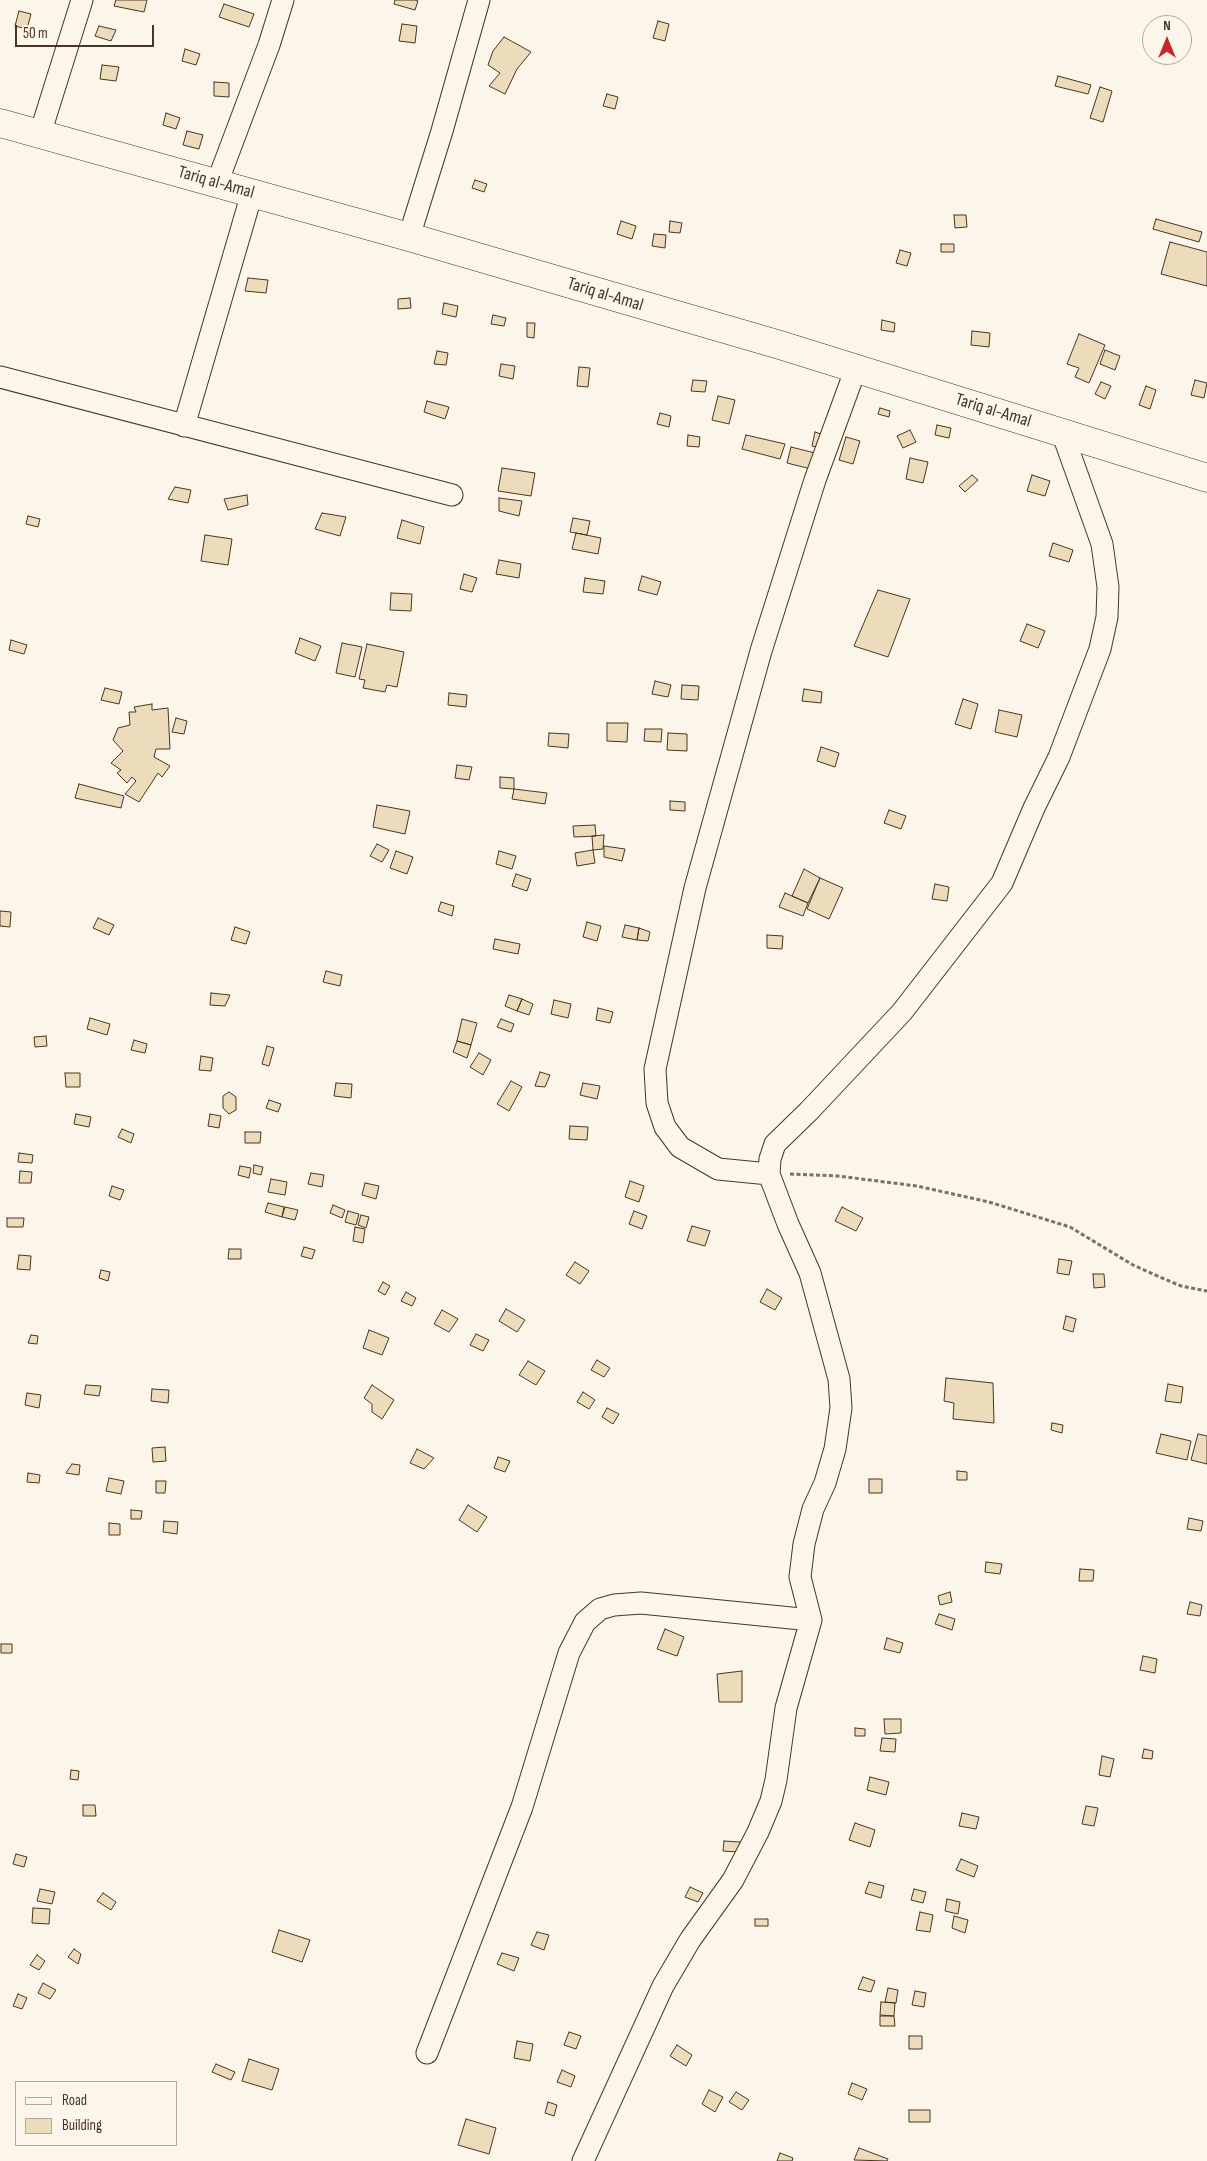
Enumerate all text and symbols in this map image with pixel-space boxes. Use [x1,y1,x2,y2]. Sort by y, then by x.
scale bar [18,15,156,47]
north arrow [1142,15,1192,65]
text: N [1163,17,1171,34]
text: 50 m [23,24,48,43]
street label: Tariq al-Amal [175,162,257,204]
street label: Tariq al-Amal [564,273,646,317]
street label: Tariq al-Amal [952,389,1034,433]
legend [15,2081,178,2146]
text: Road [62,2091,87,2110]
text: Building [62,2116,102,2135]

